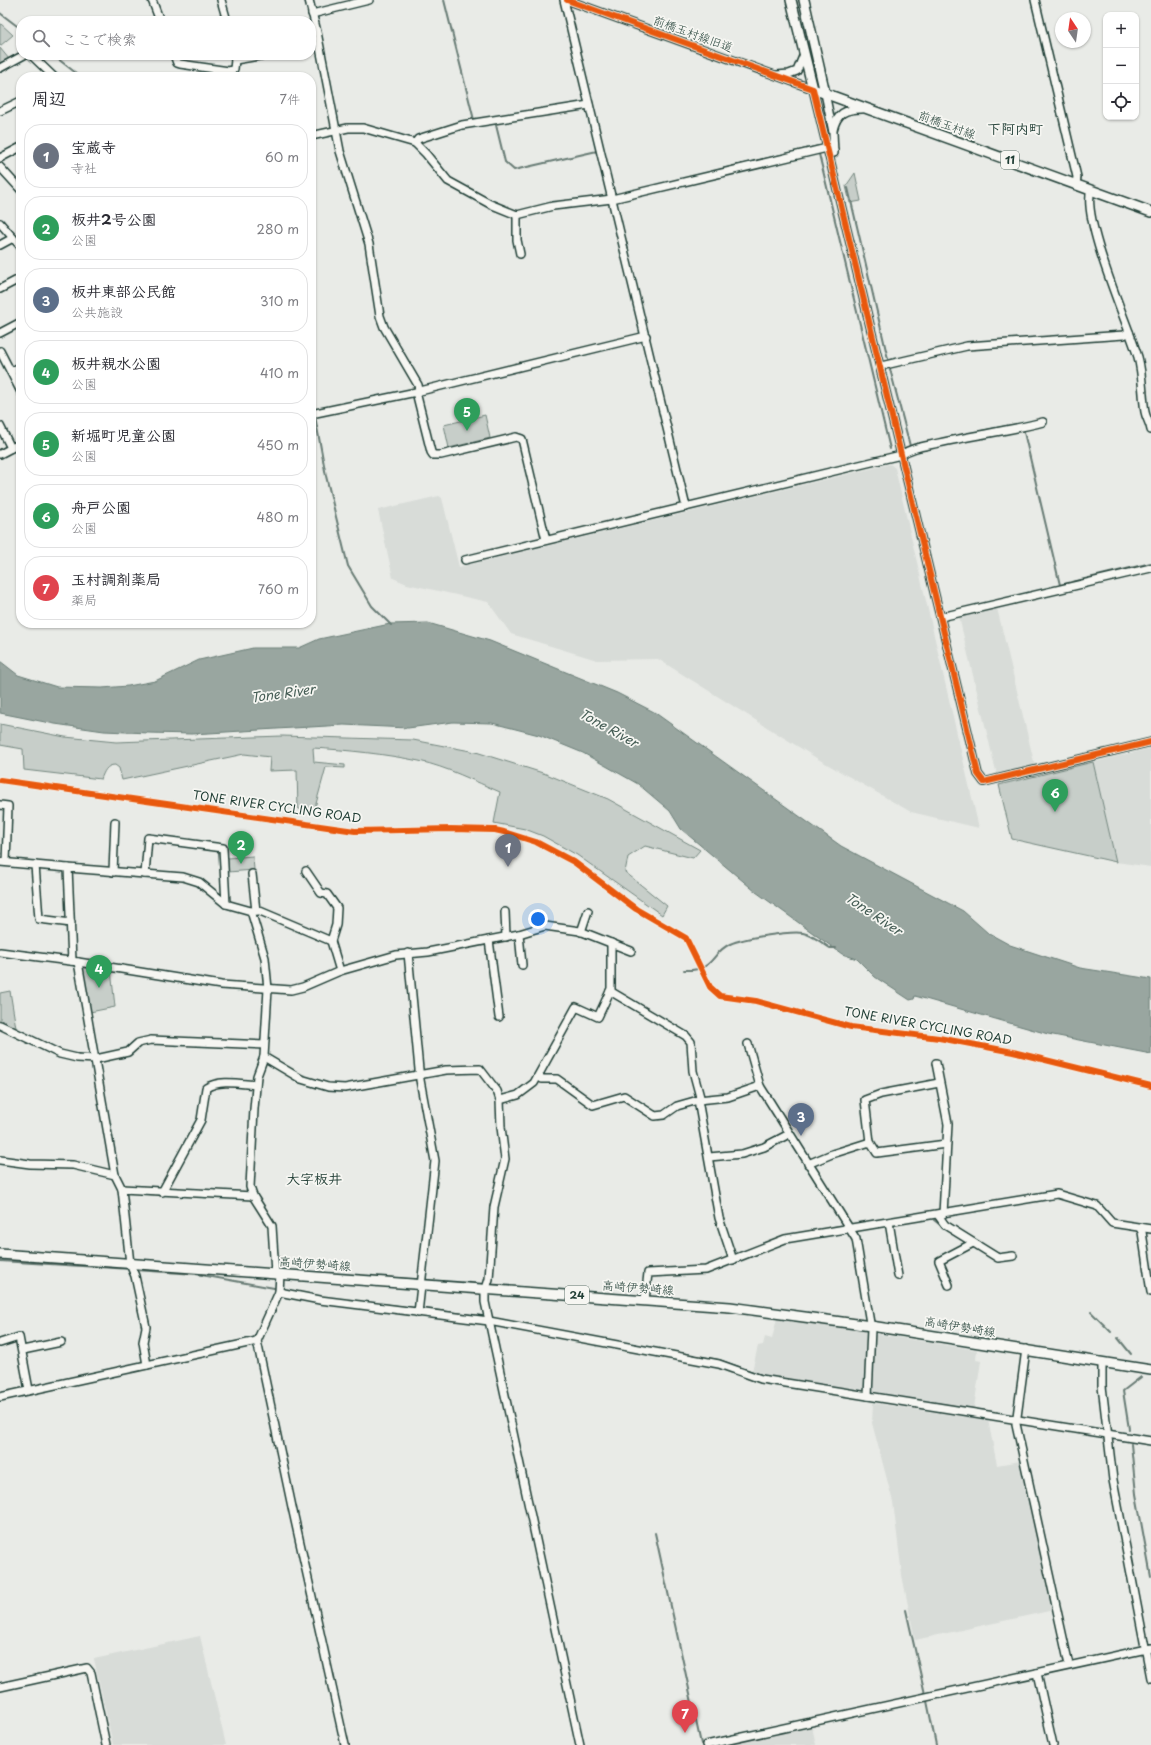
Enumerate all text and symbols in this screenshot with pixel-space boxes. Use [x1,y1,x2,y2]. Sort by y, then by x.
street label: 前橋玉村線旧道 [651,10,736,56]
north arrow [1055,12,1091,48]
map controls [1103,12,1139,120]
button: + [1103,12,1139,48]
search box [16,16,316,60]
icon: search [30,27,52,49]
text: ここで検索 [62,27,137,50]
button: − [1103,48,1139,84]
button: locate [1103,84,1139,120]
text: 周辺 [32,85,66,111]
text: 7件 [280,89,300,108]
street label: 前橋玉村線 [916,105,979,143]
district label: 下阿内町 [987,118,1043,139]
text: 宝蔵寺 [71,135,116,158]
text: 1 [43,147,49,166]
text: 60 m [265,147,299,166]
road number: 11 [1001,151,1019,169]
text: 寺社 [71,158,97,177]
text: 板井2号公園 [71,207,157,230]
text: 2 [41,219,51,238]
text: 280 m [257,219,299,238]
text: 公園 [71,230,97,249]
text: 板井東部公民館 [71,279,176,302]
text: 3 [42,291,50,310]
text: 310 m [260,291,299,310]
text: 公共施設 [71,302,123,321]
text: 板井親水公園 [71,351,161,374]
text: 4 [42,363,50,382]
text: 410 m [260,363,299,382]
text: 公園 [71,374,97,393]
pin: 5 [454,398,480,431]
text: 新堀町児童公園 [71,423,176,446]
text: 5 [42,435,50,454]
text: 450 m [257,435,299,454]
text: 公園 [71,446,97,465]
text: 舟戸公園 [71,495,131,518]
text: 6 [41,507,51,526]
text: 480 m [257,507,299,526]
text: 公園 [71,518,97,537]
text: 玉村調剤薬局 [71,567,161,590]
text: 7 [42,579,50,598]
text: 760 m [258,579,299,598]
text: 薬局 [71,590,97,609]
water label: Tone River [250,678,318,706]
water label: Tone River [577,704,644,752]
pin: 6 [1042,779,1068,812]
street label: TONE RIVER CYCLING ROAD [192,785,363,827]
pin: 2 [228,831,254,864]
pin: 1 [495,834,521,867]
water label: Tone River [842,888,908,941]
your location [528,909,548,929]
pin: 4 [86,955,112,988]
street label: TONE RIVER CYCLING ROAD [843,1001,1014,1049]
pin: 3 [788,1103,814,1136]
district label: 大字板井 [286,1168,342,1189]
street label: 高崎伊勢崎線 [279,1252,352,1274]
street label: 高崎伊勢崎線 [602,1276,675,1298]
road number: 24 [565,1286,589,1304]
street label: 高崎伊勢崎線 [923,1311,997,1341]
pin: 7 [672,1700,698,1733]

